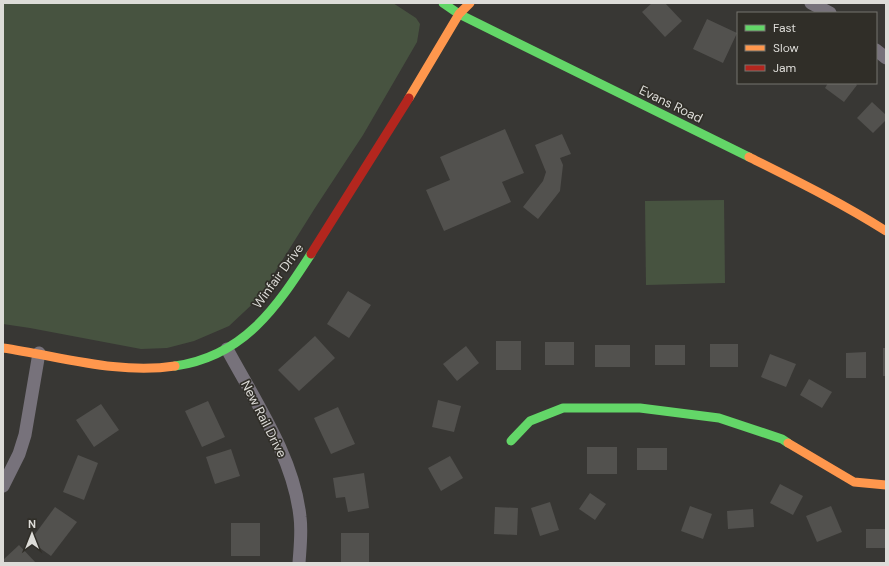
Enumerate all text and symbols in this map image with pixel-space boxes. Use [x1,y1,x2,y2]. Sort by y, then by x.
legend [737,12,877,84]
text: Fast [773,20,796,36]
text: Slow [773,40,799,56]
text: Jam [773,60,796,76]
street label: Evans Road [636,81,706,127]
street label: Winfair Drive [249,240,307,312]
street label: New Rail Drive [237,378,291,460]
north arrow [12,514,52,554]
text: N [28,517,36,531]

